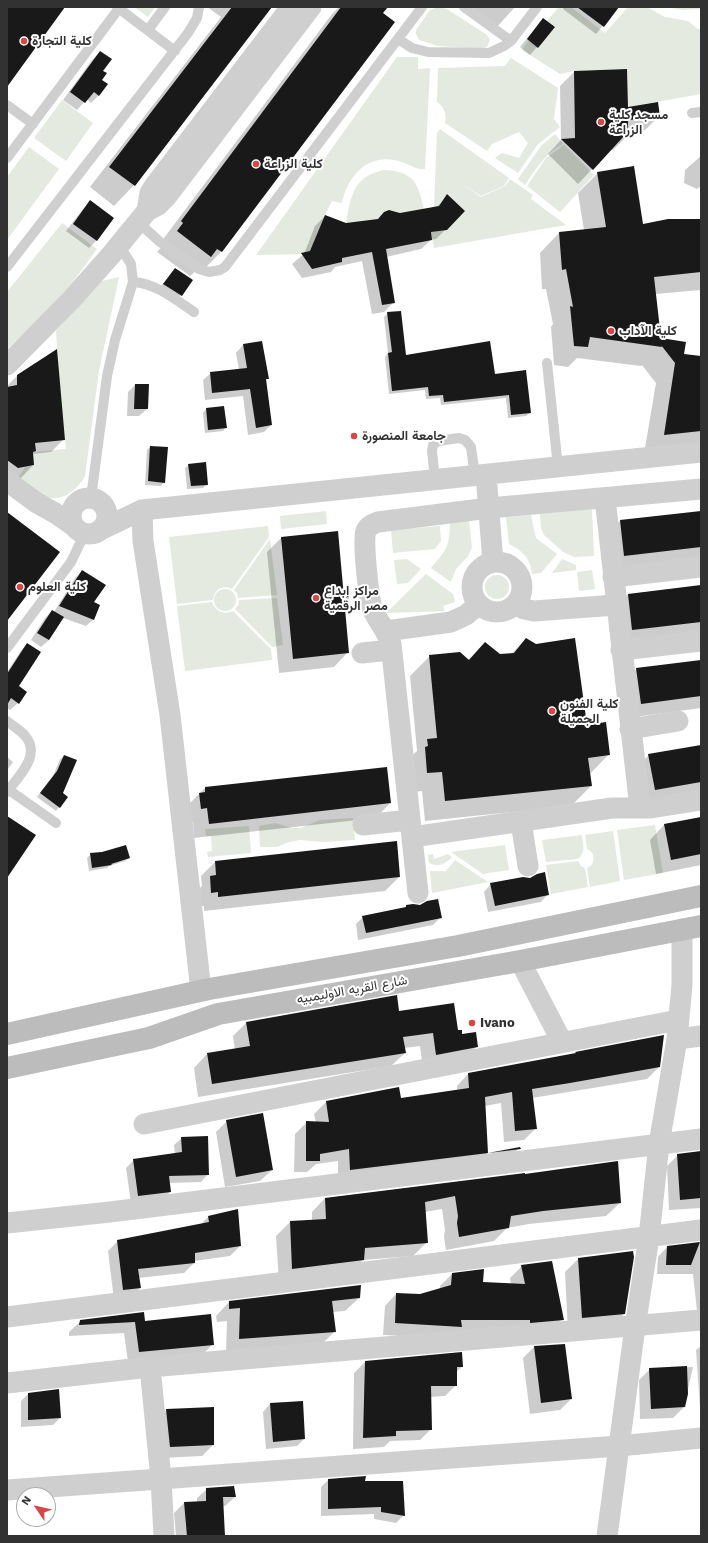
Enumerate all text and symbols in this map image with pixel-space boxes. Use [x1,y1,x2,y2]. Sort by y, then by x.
place label: كلية التجارة [32,33,92,49]
marker: كلية التجارة [19,36,29,46]
place label: مسجد كلية الزراعة [609,107,668,138]
marker: مسجد كلية الزراعة [596,117,606,127]
place label: كلية الزراعة [264,156,323,172]
marker: كلية الزراعة [251,159,261,169]
place label: كلية الآداب [619,323,677,339]
marker: كلية الآداب [606,326,616,336]
place label: جامعة المنصورة [362,428,446,444]
marker: جامعة المنصورة [349,431,359,441]
place label: كلية العلوم [28,579,86,595]
marker: كلية العلوم [15,582,25,592]
place label: مراكز إبداع مصر الرقمية [324,583,388,614]
marker: مراكز إبداع مصر الرقمية [311,593,321,603]
place label: كلية الفنون الجميلة [560,696,618,727]
marker: كلية الفنون الجميلة [547,706,557,716]
street label: شارع القريه الاوليمبيه [295,973,409,1007]
place label: Ivano [480,1015,515,1031]
marker: Ivano [467,1018,477,1028]
north arrow [16,1487,56,1527]
text: N [19,1494,34,1508]

